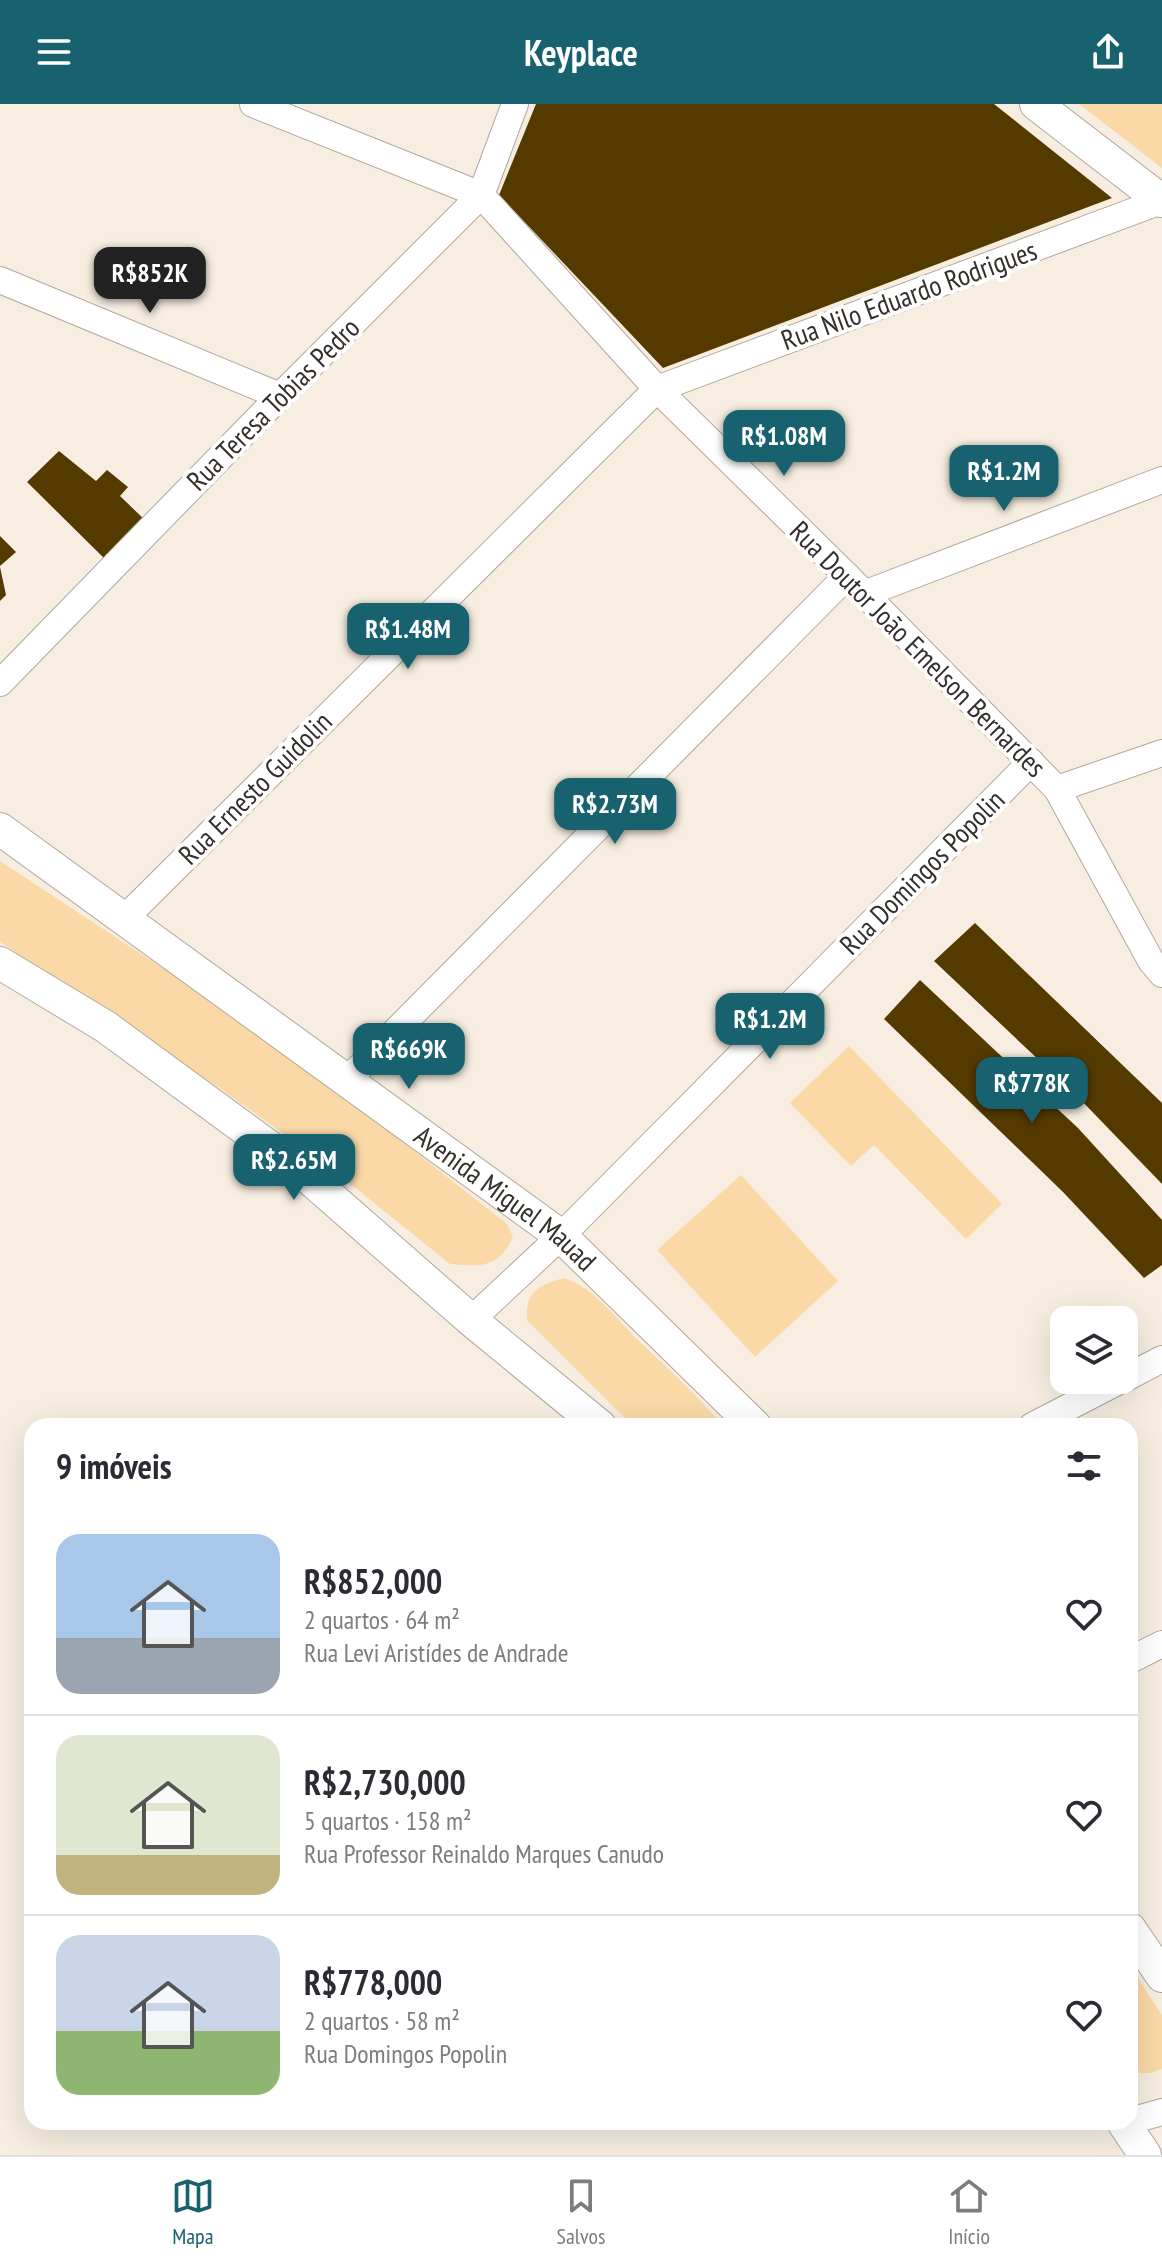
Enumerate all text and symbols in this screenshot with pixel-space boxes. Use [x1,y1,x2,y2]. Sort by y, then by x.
text: Keyplace [524,29,638,76]
icon: menu [32,30,76,74]
icon: share [1086,30,1130,74]
street label: Rua Nilo Eduardo Rodrigues [776,231,1042,358]
pin: R$852K [85,247,215,315]
text: R$852K [112,256,188,289]
street label: Rua Teresa Tobias Pedro [178,309,367,498]
pin: R$1.08M [710,410,858,478]
text: R$1.08M [741,419,827,452]
pin: R$1.2M [939,445,1069,513]
text: R$1.2M [967,454,1041,487]
street label: Rua Doutor João Emelson Bernardes [782,513,1054,785]
pin: R$1.48M [334,603,482,671]
text: R$1.48M [365,612,451,645]
street label: Rua Ernesto Guidolin [170,703,339,872]
pin: R$2.73M [541,778,689,846]
street label: Rua Domingos Popolin [831,781,1012,962]
text: R$2.73M [572,787,658,820]
pin: R$1.2M [705,993,835,1061]
text: R$1.2M [733,1002,807,1035]
pin: R$669K [344,1023,474,1091]
text: R$669K [371,1032,447,1065]
pin: R$778K [967,1057,1097,1125]
text: R$778K [994,1066,1070,1099]
street label: Avenida Miguel Mauad [407,1117,605,1279]
pin: R$2.65M [220,1134,368,1202]
text: R$2.65M [251,1143,337,1176]
map controls [1050,1306,1138,1394]
button: layers [1050,1306,1138,1394]
text: 9 imóveis [56,1444,172,1488]
icon: filters [1062,1444,1106,1488]
text: R$852,000 [304,1559,442,1603]
icon: home [120,1566,216,1662]
icon: heart [1062,1592,1106,1636]
text: 2 quartos · 64 m² [304,1603,460,1636]
text: Rua Levi Aristídes de Andrade [304,1636,568,1669]
text: R$2,730,000 [304,1760,466,1804]
icon: home [120,1767,216,1863]
icon: heart [1062,1793,1106,1837]
text: 5 quartos · 158 m² [304,1804,472,1837]
text: Rua Professor Reinaldo Marques Canudo [304,1837,664,1870]
text: R$778,000 [304,1960,442,2004]
icon: home [120,1967,216,2063]
icon: heart [1062,1993,1106,2037]
text: 2 quartos · 58 m² [304,2004,460,2037]
text: Rua Domingos Popolin [304,2037,507,2070]
tab: Mapa [171,2174,215,2250]
tab: Salvos [557,2174,605,2250]
tab: Início [947,2174,991,2250]

